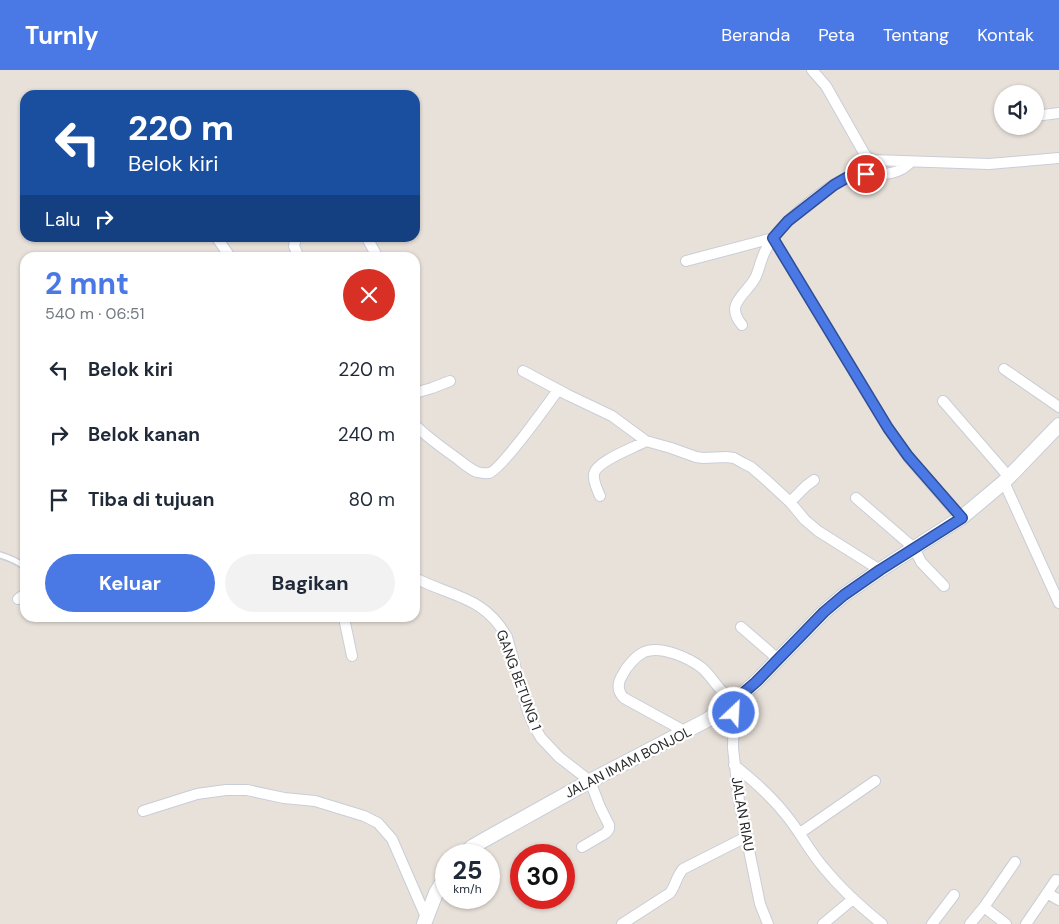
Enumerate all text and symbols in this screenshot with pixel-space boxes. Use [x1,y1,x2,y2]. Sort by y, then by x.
text: Turnly [25,20,98,51]
text: Beranda [721,23,790,47]
text: Peta [818,23,855,47]
text: Tentang [883,23,949,47]
text: Kontak [977,23,1034,47]
map controls [994,85,1044,135]
button: sound [994,85,1044,135]
text: 220 m [128,105,234,151]
icon: left [45,110,110,175]
text: Belok kiri [128,149,218,178]
pin [845,153,887,195]
icon: arrive [852,160,880,188]
icon: right [90,205,118,233]
text: Lalu [45,207,80,232]
text: 2 mnt [45,264,129,303]
button: close [343,269,395,321]
text: 540 m · 06:51 [45,303,145,324]
icon: left [45,356,73,384]
text: Belok kiri [88,357,173,382]
text: 220 m [338,357,395,382]
icon: right [45,421,73,449]
text: Belok kanan [88,422,200,447]
text: 240 m [338,422,395,447]
icon: arrive [45,486,73,514]
text: Tiba di tujuan [88,487,214,512]
text: 80 m [348,487,395,512]
button: Keluar [45,554,215,612]
button: Bagikan [225,554,395,612]
street label: GANG BETUNG 1 [492,627,546,733]
position arrow [707,686,759,738]
street label: JALAN IMAM BONJOL [562,722,694,802]
street label: JALAN RIAU [728,775,758,853]
speed limit sign: 30 [510,844,575,909]
text: 25 [453,854,482,887]
text: km/h [453,881,482,897]

